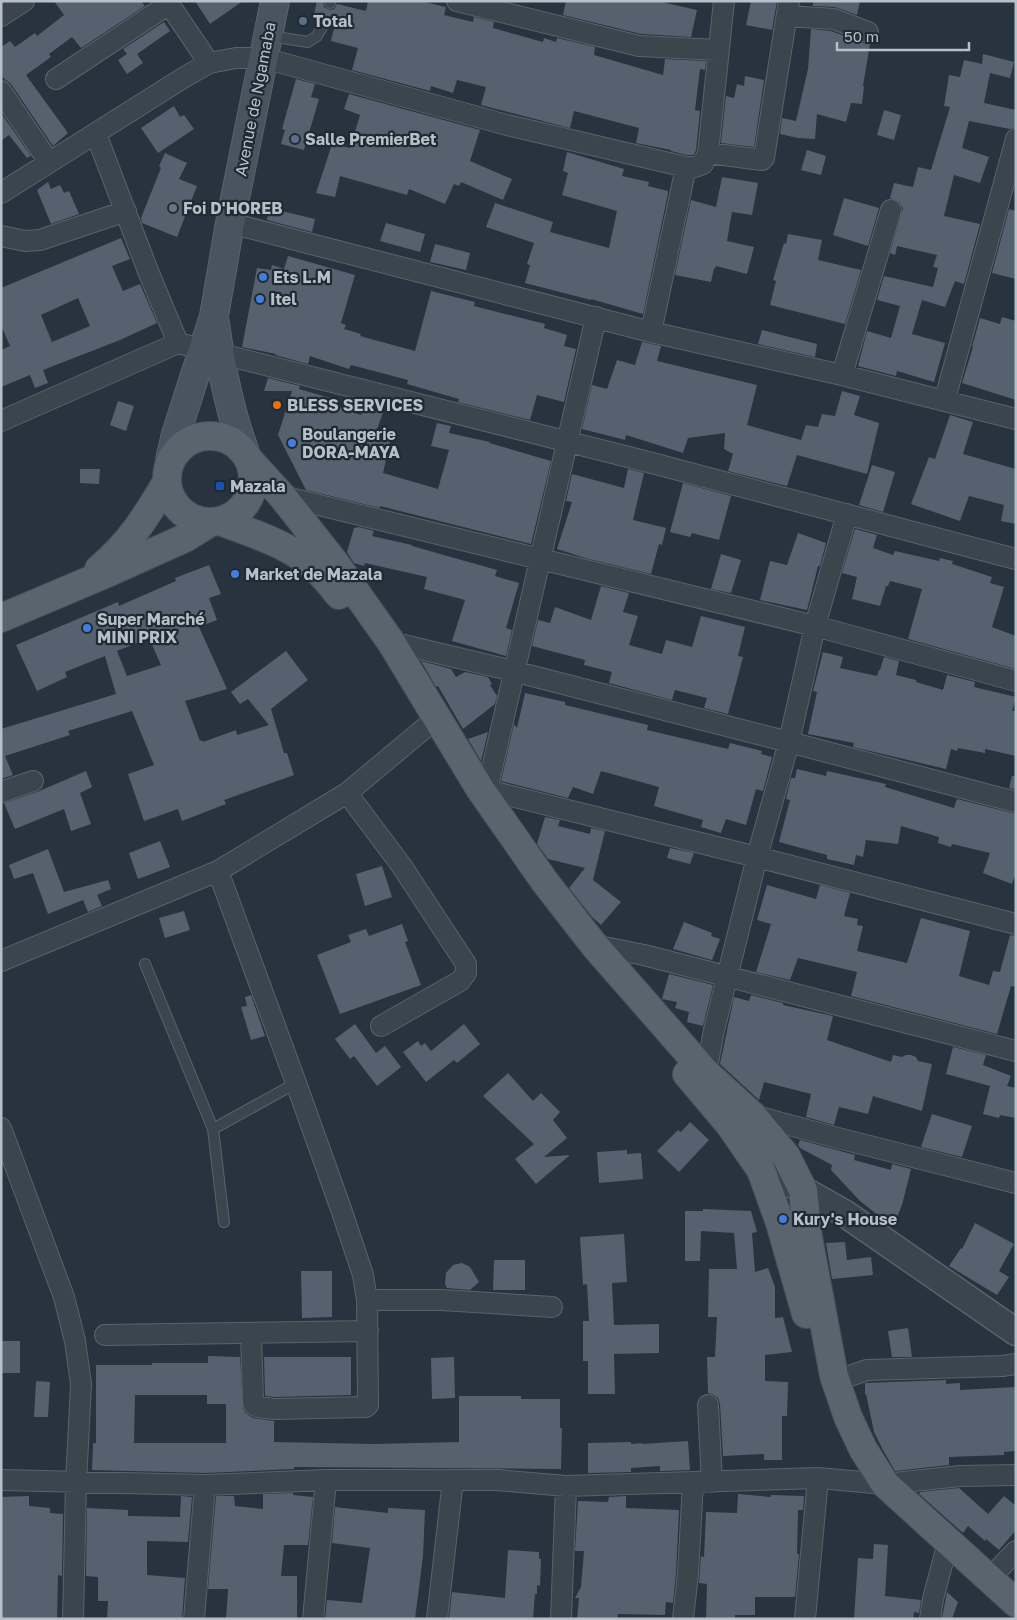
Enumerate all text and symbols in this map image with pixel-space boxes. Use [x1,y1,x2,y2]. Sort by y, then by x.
place label: Total [313,11,353,31]
marker: Total [297,15,309,27]
street label: Avenue de Ngamaba [230,20,280,178]
scale bar [837,20,970,52]
text: 50 m [844,27,879,45]
place label: Salle PremierBet [305,129,436,149]
marker: Salle PremierBet [289,133,301,145]
place label: Foi D'HOREB [183,198,283,218]
marker: Foi D'HOREB [167,202,179,214]
place label: Ets L.M [273,267,331,287]
marker: Ets L.M [257,271,269,283]
place label: Itel [270,289,297,309]
marker: Itel [254,293,266,305]
place label: BLESS SERVICES [287,395,423,415]
marker: BLESS SERVICES [271,399,283,411]
place label: Boulangerie DORA-MAYA [302,424,400,462]
marker: Boulangerie DORA-MAYA [286,437,298,449]
place label: Mazala [230,476,286,496]
marker: Mazala [214,480,226,492]
place label: Market de Mazala [245,564,382,584]
marker: Market de Mazala [229,568,241,580]
place label: Super Marché MINI PRIX [97,609,205,647]
marker: Super Marché MINI PRIX [81,622,93,634]
place label: Kury's House [793,1209,897,1229]
marker: Kury's House [777,1213,789,1225]

